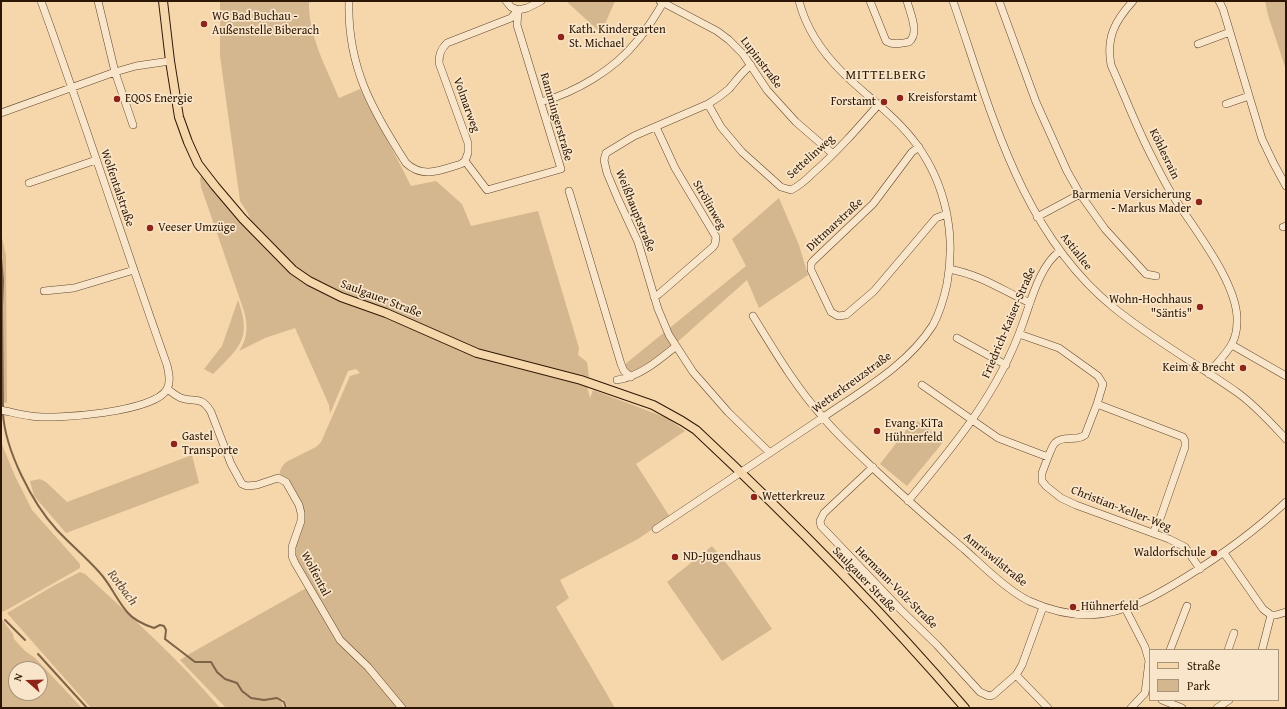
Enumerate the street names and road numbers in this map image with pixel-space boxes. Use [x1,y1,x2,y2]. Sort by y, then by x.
street label: Lupinstraße [737,34,785,92]
street label: Rammingerstraße [537,71,575,163]
street label: Volmarweg [449,76,483,134]
street label: Köhlesrain [1146,126,1182,182]
street label: Settelinweg [784,132,838,182]
street label: Wolfentalstraße [97,147,137,229]
street label: Weißhauptstraße [612,168,658,254]
street label: Strölinweg [689,178,729,232]
street label: Dittmarstraße [804,195,866,255]
street label: Astiallee [1057,230,1095,274]
street label: Friedrich-Kaiser-Straße [979,265,1039,381]
street label: Saulgauer Straße [338,277,424,321]
street label: Wetterkreuzstraße [809,349,895,417]
street label: Christian-Xeller-Weg [1069,483,1173,535]
street label: Amriswilstraße [960,530,1030,590]
street label: Saulgauer Straße [829,544,899,616]
street label: Hermann-Volz-Straße [852,544,940,632]
street label: Wolfental [297,549,333,599]

